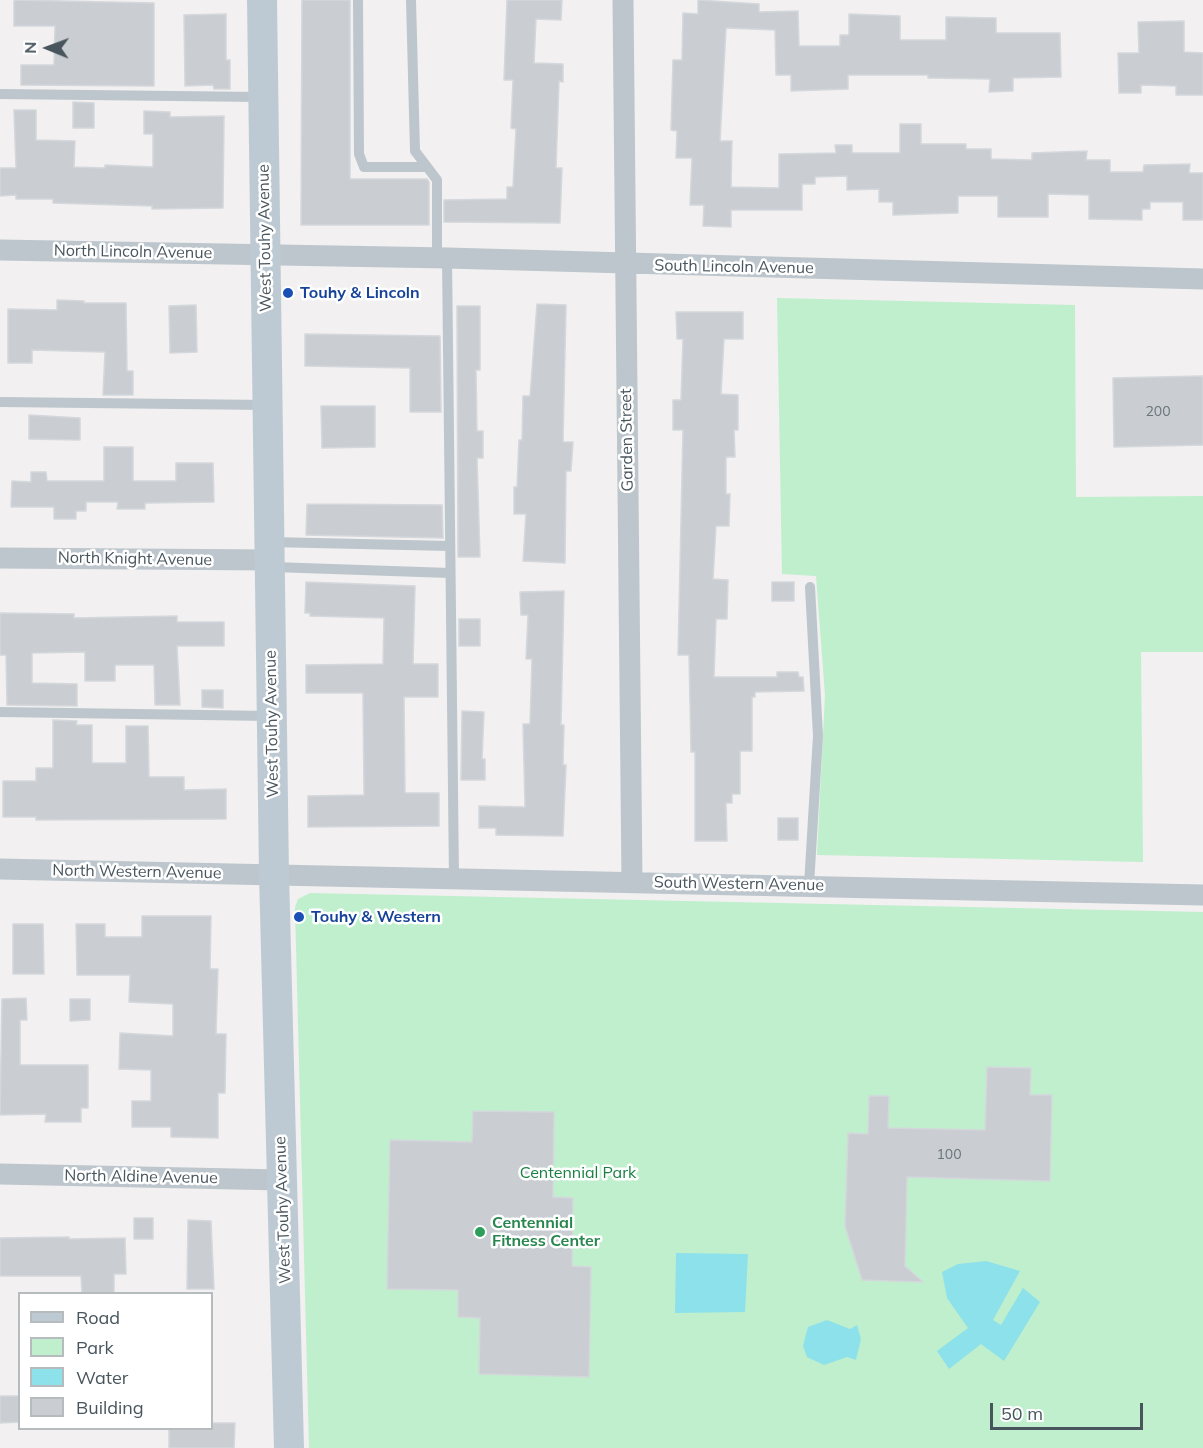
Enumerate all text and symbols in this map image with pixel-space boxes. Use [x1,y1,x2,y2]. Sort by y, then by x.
north arrow [18,18,78,78]
text: N [20,41,40,54]
street label: West Touhy Avenue [254,164,276,312]
street label: North Lincoln Avenue [54,241,212,263]
street label: South Lincoln Avenue [654,256,814,278]
place label: Touhy & Lincoln [300,283,420,303]
marker: Touhy & Lincoln [281,286,295,300]
street label: Garden Street [617,388,637,492]
house number: 200 [1145,404,1171,420]
street label: North Knight Avenue [58,548,212,570]
street label: West Touhy Avenue [261,650,283,798]
street label: North Western Avenue [52,861,222,883]
street label: South Western Avenue [654,873,824,895]
place label: Touhy & Western [311,907,441,927]
marker: Touhy & Western [292,910,306,924]
street label: West Touhy Avenue [271,1136,295,1284]
house number: 100 [936,1147,962,1163]
park label: Centennial Park [520,1163,636,1183]
street label: North Aldine Avenue [64,1166,218,1188]
place label: Centennial Fitness Center [492,1213,600,1251]
marker: Centennial Fitness Center [473,1225,487,1239]
legend [18,1292,213,1430]
text: Road [76,1306,120,1329]
text: Park [76,1336,114,1359]
text: Water [76,1366,128,1389]
scale bar [993,1391,1146,1429]
text: Building [76,1396,144,1419]
text: 50 m [1001,1402,1043,1425]

